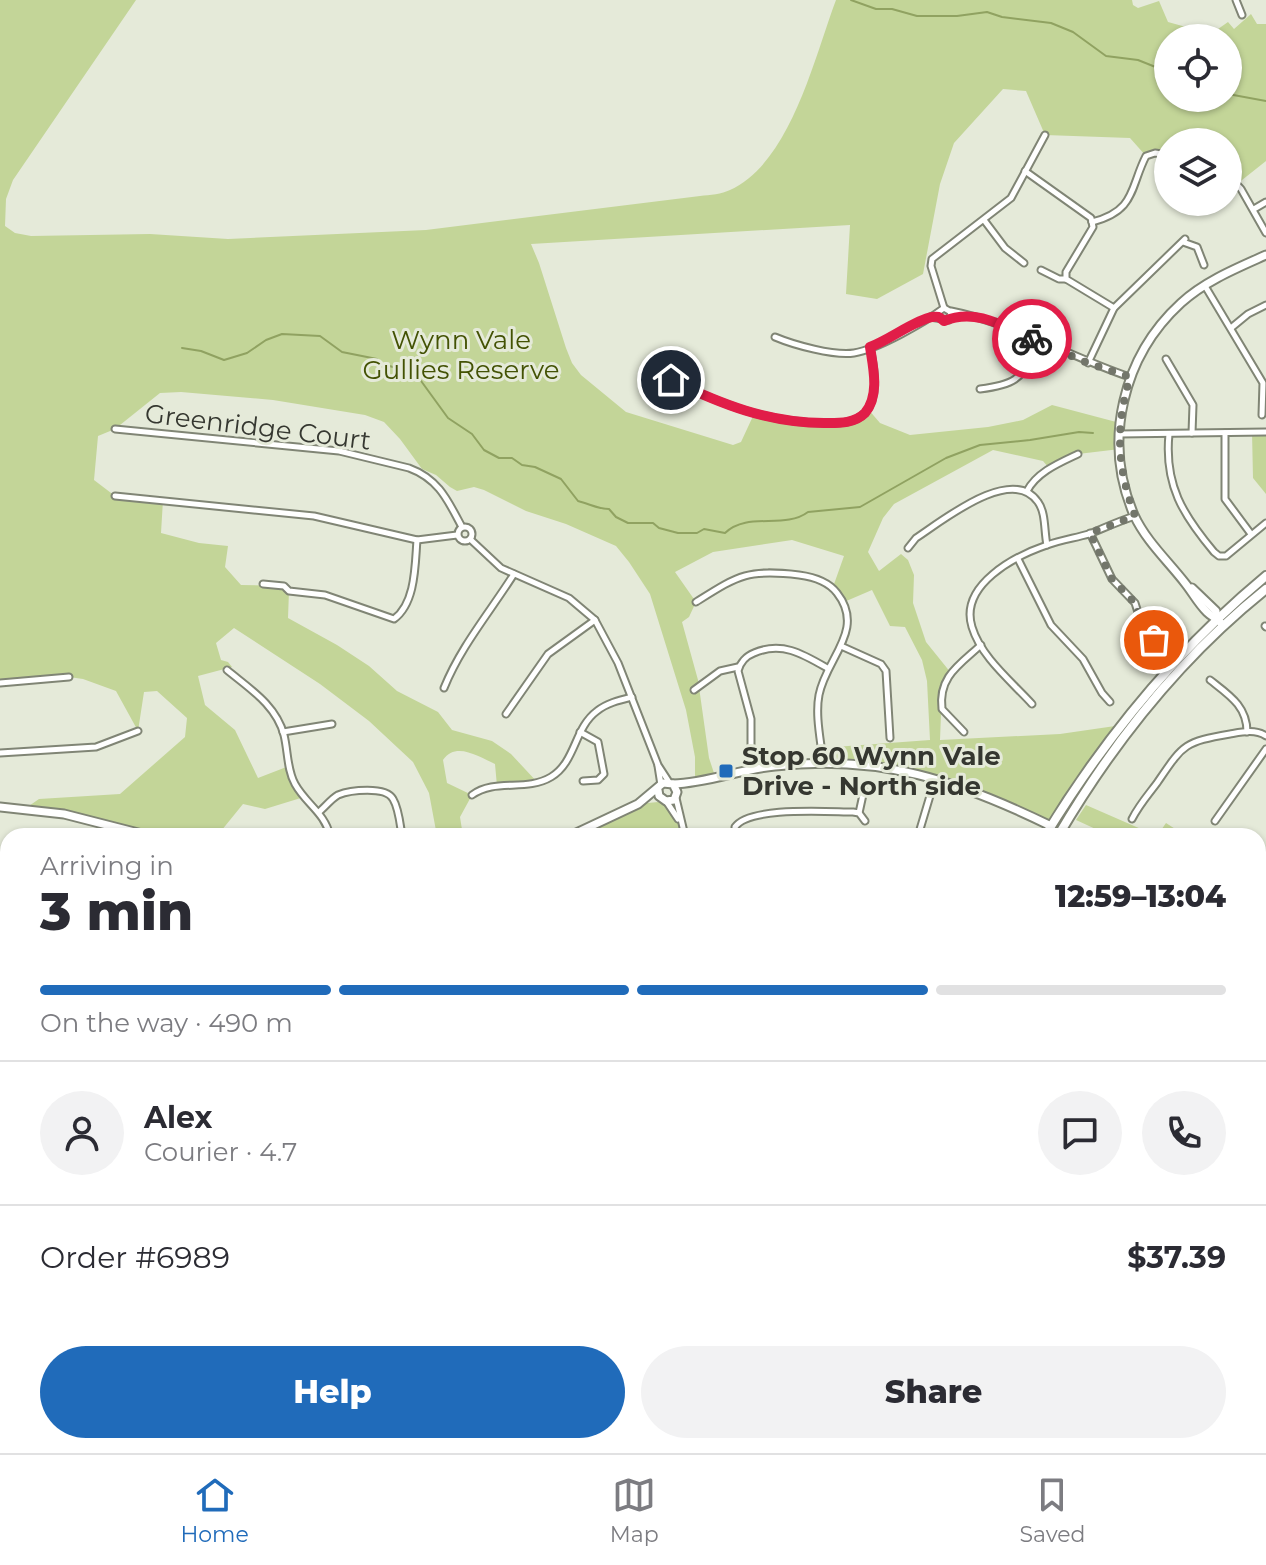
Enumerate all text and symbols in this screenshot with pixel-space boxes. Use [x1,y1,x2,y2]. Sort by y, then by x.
map controls [1154,24,1242,216]
button: locate [1154,24,1242,112]
button: layers [1154,128,1242,216]
courier [992,299,1072,379]
icon: bike [1010,317,1054,361]
park label: Wynn Vale Gullies Reserve [363,324,559,386]
pin [637,346,705,414]
icon: home [649,358,693,402]
street label: Greenridge Court [143,397,373,457]
pin [1120,606,1188,674]
icon: bag [1132,618,1176,662]
place label: Stop 60 Wynn Vale Drive - North side [742,740,1001,802]
marker: Stop 60 Wynn Vale Drive - North side [717,762,735,780]
text: Arriving in [40,850,174,882]
text: 12:59–13:04 [1055,878,1226,915]
text: 3 min [40,880,193,943]
text: On the way · 490 m [40,1007,293,1039]
button: person [40,1091,124,1175]
button: chat [1038,1091,1122,1175]
button: phone [1142,1091,1226,1175]
text: Alex [144,1099,212,1136]
text: Courier · 4.7 [144,1136,297,1168]
text: Order #6989 [40,1239,230,1276]
text: $37.39 [1127,1239,1226,1276]
button: Help [40,1346,625,1438]
button: Share [641,1346,1226,1438]
tab: Home [180,1473,249,1548]
tab: Map [610,1473,659,1548]
tab: Saved [1019,1473,1086,1548]

